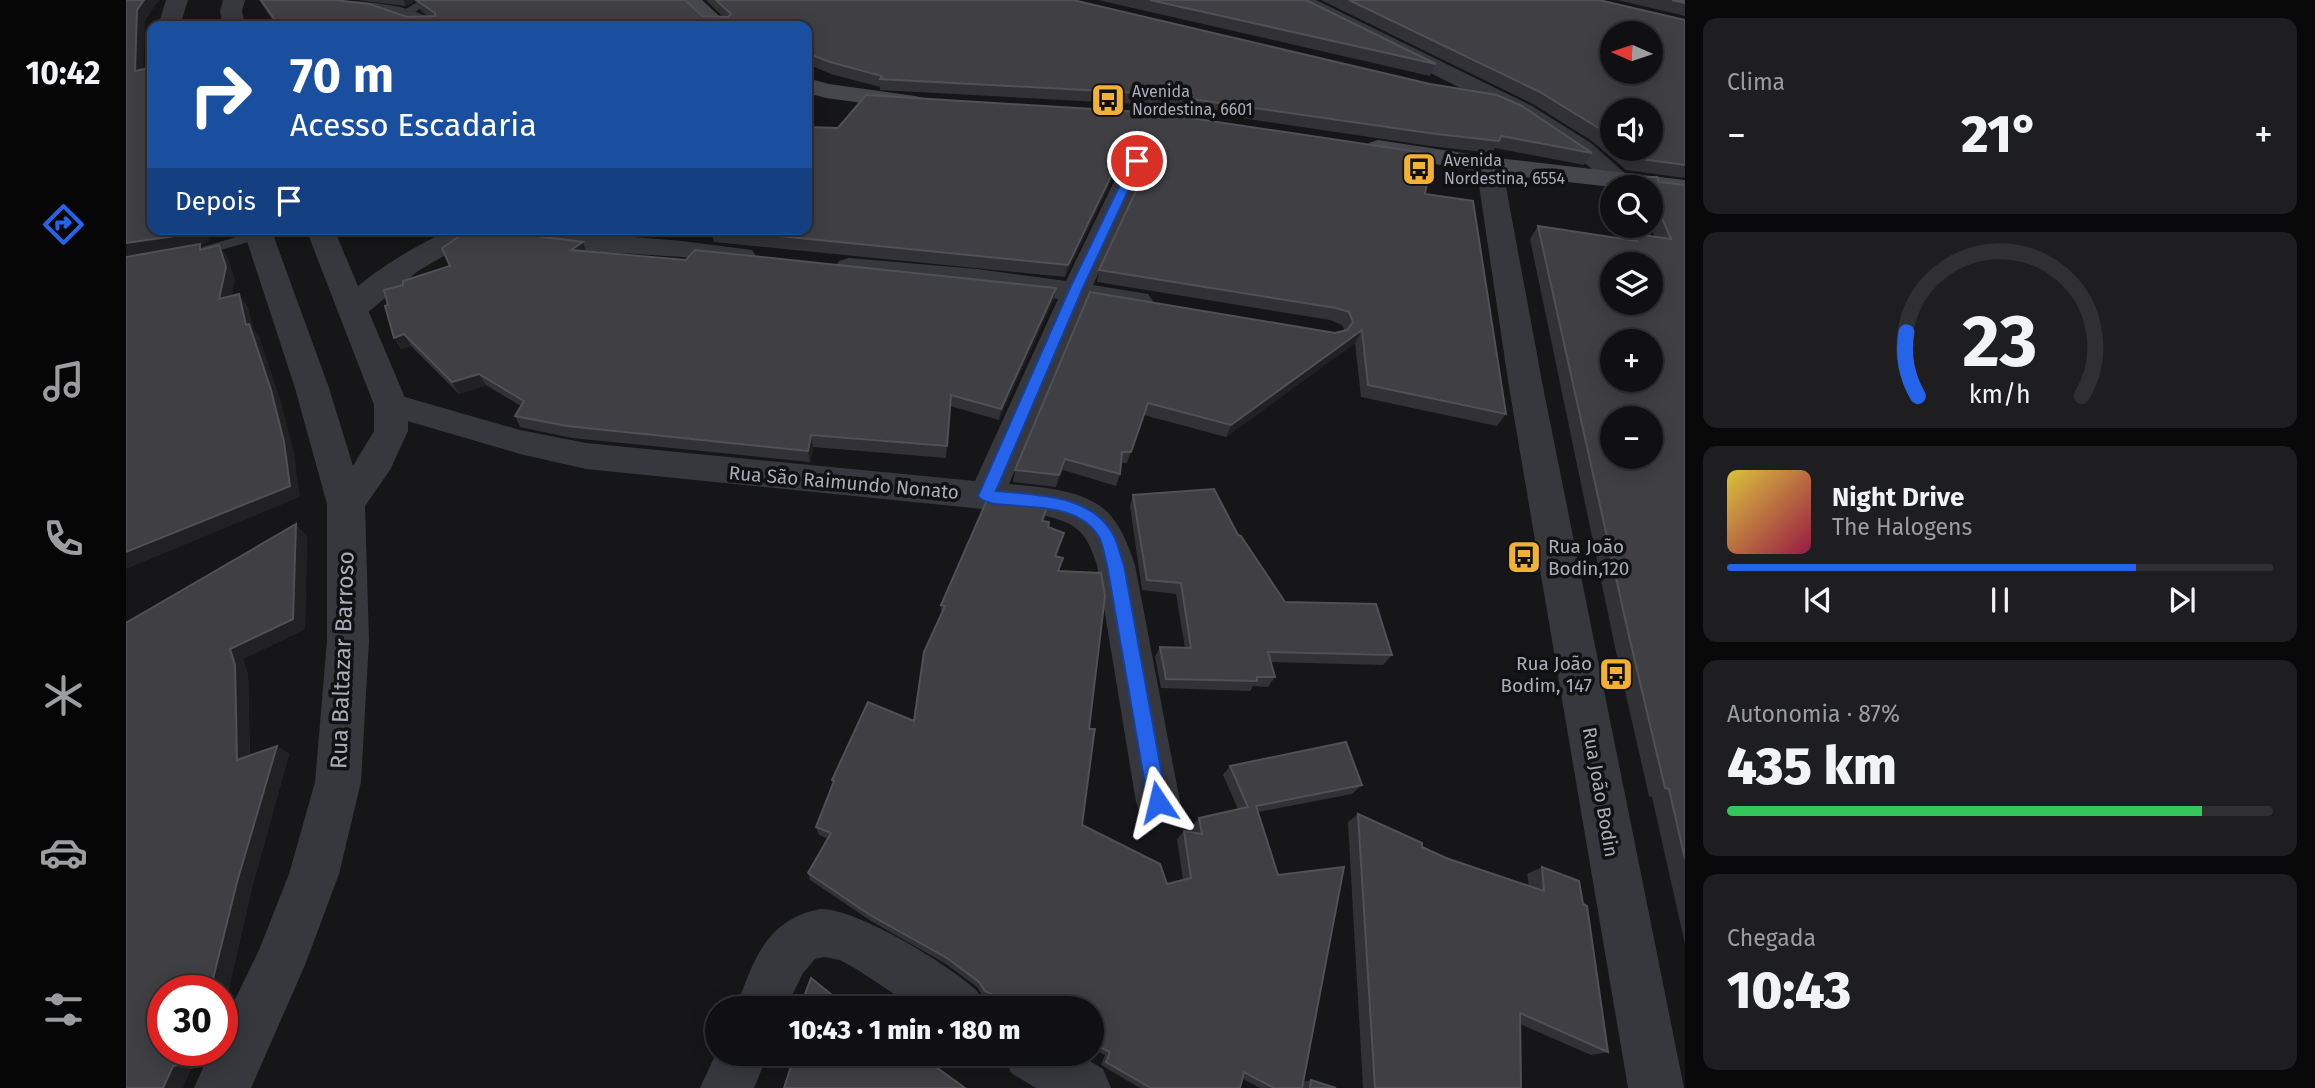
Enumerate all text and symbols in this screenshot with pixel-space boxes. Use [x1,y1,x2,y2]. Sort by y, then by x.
north arrow [1600,21,1662,84]
map controls [1600,21,1663,469]
text: 70 m [290,46,394,105]
icon: right [175,49,266,140]
text: 10:42 [25,54,101,92]
text: Clima [1727,68,1785,96]
bus stop icon: Avenida Nordestina, 6601 [1089,81,1127,119]
place label: Avenida Nordestina, 6601 [1132,82,1253,119]
button: sound [1600,98,1663,161]
text: 21° [1961,103,2039,166]
text: Acesso Escadaria [290,106,537,144]
text: − [1727,112,1746,158]
text: + [2254,112,2273,158]
pin [1107,131,1167,191]
icon: arrive [1118,142,1156,180]
bus stop icon: Avenida Nordestina, 6554 [1400,150,1438,188]
place label: Avenida Nordestina, 6554 [1444,151,1566,188]
button: search [1600,175,1663,238]
icon: arrive [270,182,308,220]
text: Depois [175,186,256,217]
icon: directions [39,200,88,249]
button: layers [1600,252,1663,315]
text: 23 [1962,298,2038,385]
button: + [1600,329,1663,392]
icon: music [39,357,88,406]
text: km/h [1969,380,2031,410]
button: − [1600,406,1663,469]
street label: Rua São Raimundo Nonato [728,461,960,504]
text: Night Drive [1832,482,1964,513]
text: The Halogens [1832,513,1972,541]
icon: phone [39,514,88,563]
place label: Rua João Bodin,120 [1548,535,1629,580]
bus stop icon: Rua João Bodin,120 [1505,538,1543,576]
street label: Rua Baltazar Barroso [324,551,360,769]
icon: previous [1799,581,1837,619]
icon: pause [1981,581,2019,619]
icon: next [2163,581,2201,619]
place label: Rua João Bodim, 147 [1500,652,1592,697]
bus stop icon: Rua João Bodim, 147 [1597,655,1635,693]
icon: climate [39,671,88,720]
text: Autonomia · 87% [1727,700,1900,728]
street label: Rua João Bodin [1578,725,1623,859]
text: 435 km [1727,735,1897,798]
position arrow [1121,765,1195,839]
icon: car [39,828,88,877]
text: Chegada [1727,924,1816,952]
text: 10:43 [1727,959,1851,1022]
speed limit sign: 30 [147,975,238,1066]
icon: filters [39,985,88,1034]
text: 10:43 · 1 min · 180 m [789,1015,1020,1046]

